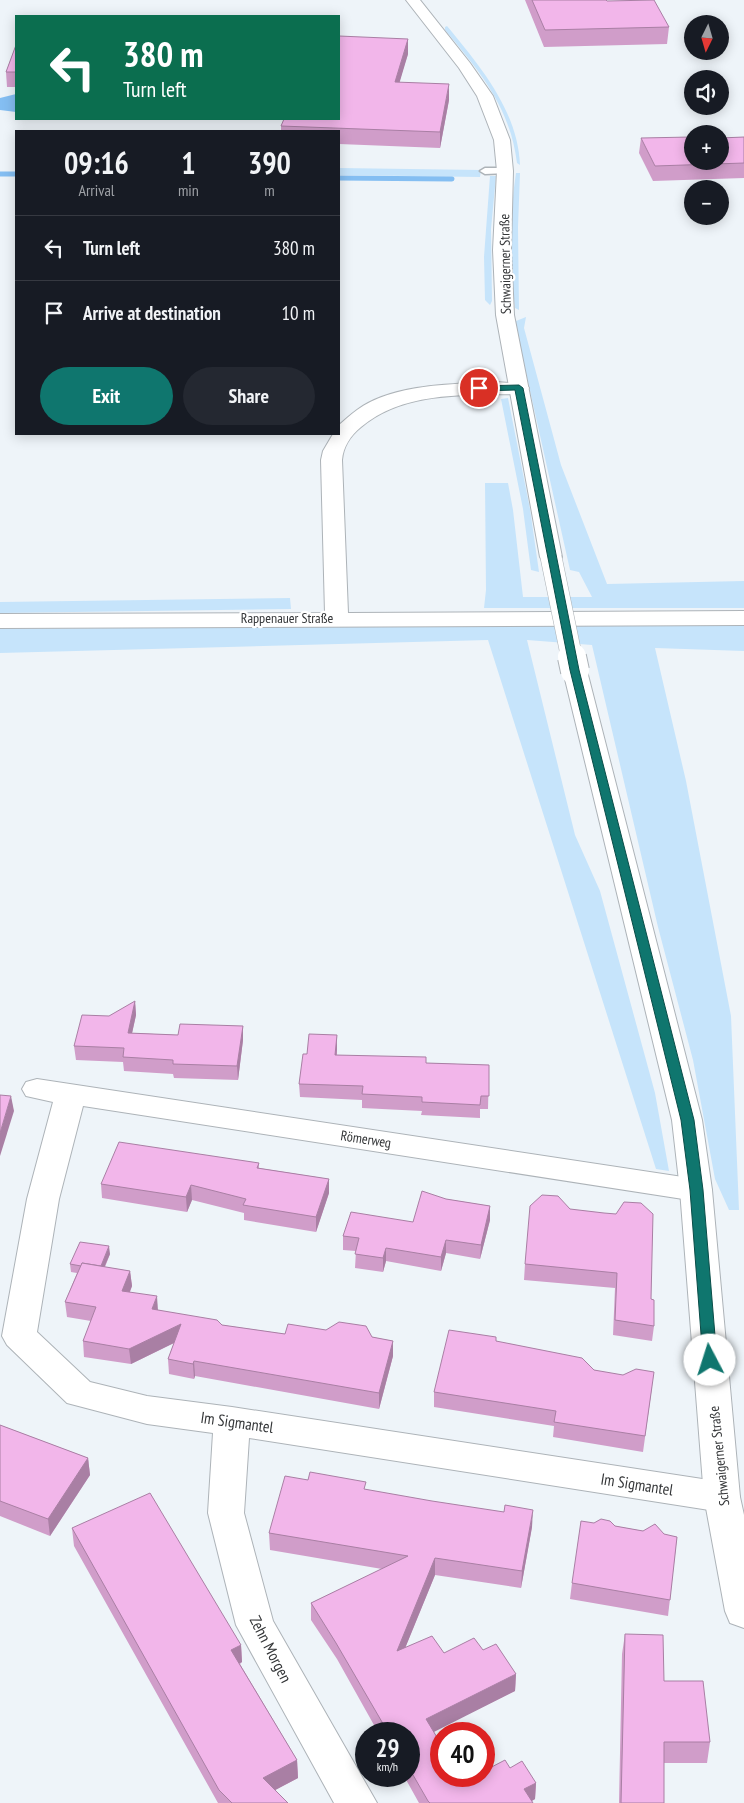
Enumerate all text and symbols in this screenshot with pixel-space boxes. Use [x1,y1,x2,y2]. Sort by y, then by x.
north arrow [684,15,729,60]
map controls [684,15,729,225]
text: 380 m [123,31,204,77]
icon: left [40,35,105,100]
button: sound [684,70,729,115]
text: Turn left [123,75,187,103]
button: + [684,125,729,170]
text: 09:16 [64,143,129,182]
text: 1 [181,143,196,182]
text: 390 [248,143,291,182]
text: Arrival [78,180,115,200]
text: min [178,180,199,200]
text: m [264,180,275,200]
button: − [684,180,729,225]
street label: Schwaigerner Straße [495,213,515,314]
icon: left [40,234,68,262]
text: Turn left [83,236,140,260]
text: 380 m [273,236,315,260]
icon: arrive [40,299,68,327]
text: Arrive at destination [83,301,221,325]
text: 10 m [282,301,315,325]
button: Exit [40,367,173,425]
button: Share [183,367,315,425]
pin [458,367,500,409]
icon: arrive [465,374,493,402]
street label: Rappenauer Straße [241,609,334,627]
street label: Römerweg [339,1126,393,1152]
position arrow [683,1333,735,1385]
street label: Schwaigerner Straße [705,1405,733,1507]
street label: Im Sigmantel [199,1407,275,1437]
street label: Im Sigmantel [599,1468,675,1500]
street label: Zehn Morgen [246,1612,296,1686]
speed limit sign: 40 [430,1722,495,1787]
text: 29 [376,1732,399,1764]
text: km/h [377,1759,398,1774]

